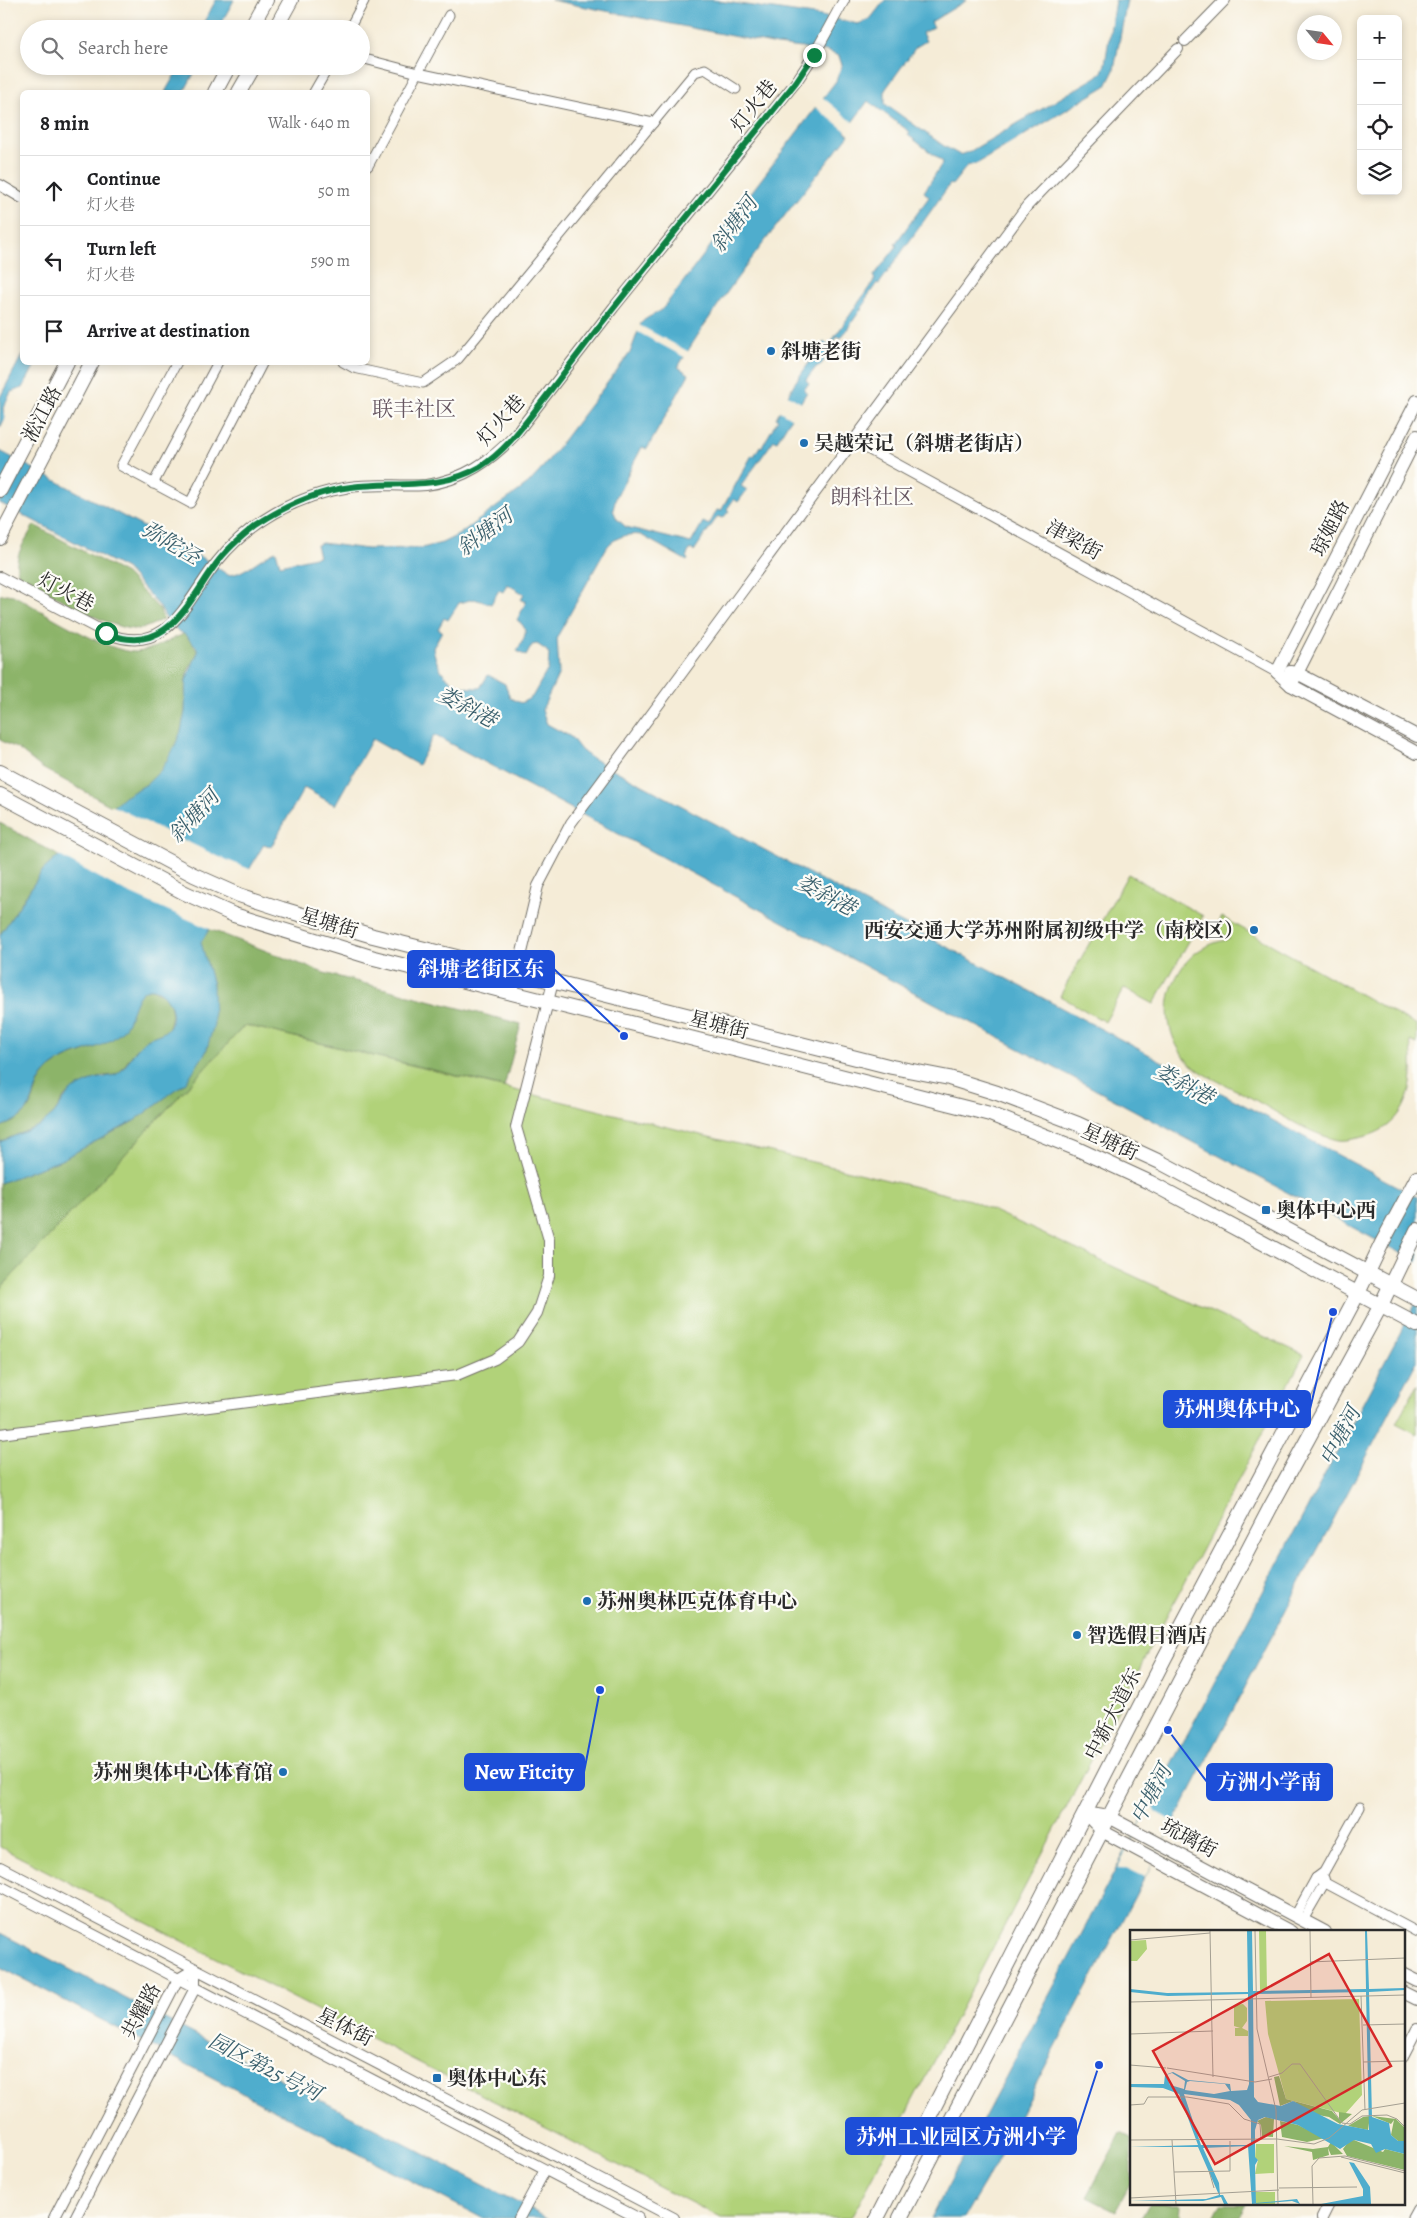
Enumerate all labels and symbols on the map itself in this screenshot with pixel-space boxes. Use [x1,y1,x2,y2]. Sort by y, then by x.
north arrow [1297,15,1342,60]
route end [803,44,826,67]
street label: 灯火巷 [725,74,783,138]
water label: 斜塘河 [704,187,766,258]
place label: 斜塘老街 [781,338,861,365]
marker: 斜塘老街 [765,345,777,357]
street label: 淞江路 [16,381,68,447]
street label: 灯火巷 [471,389,531,451]
district label: 联丰社区 [372,395,456,423]
place label: 吴越荣记（斜塘老街店） [814,430,1034,457]
marker: 吴越荣记（斜塘老街店） [798,437,810,449]
district label: 朗科社区 [830,483,914,511]
street label: 琼姬路 [1304,495,1356,561]
water label: 斜塘河 [451,499,522,562]
street label: 津梁街 [1041,514,1107,566]
water label: 弥陀泾 [137,515,207,572]
street label: 灯火巷 [33,566,99,618]
route start [95,622,118,645]
water label: 娄斜港 [433,680,504,736]
water label: 斜塘河 [163,780,228,849]
water label: 娄斜港 [792,868,863,924]
street label: 星塘街 [296,901,362,945]
place label: 西安交通大学苏州附属初级中学（南校区） [864,917,1244,944]
marker: 西安交通大学苏州附属初级中学（南校区） [1248,924,1260,936]
callout: 斜塘老街区东 [408,951,554,987]
text: 斜塘老街区东 [418,955,544,983]
street label: 星塘街 [687,1005,751,1045]
water label: 娄斜港 [1150,1057,1221,1113]
street label: 星塘街 [1077,1117,1143,1167]
place label: 奥体中心西 [1276,1197,1376,1224]
marker: 奥体中心西 [1260,1204,1272,1216]
callout: 苏州奥体中心 [1164,1391,1310,1427]
text: 苏州奥体中心 [1174,1395,1300,1423]
water label: 中塘河 [1313,1398,1369,1470]
place label: 苏州奥林匹克体育中心 [597,1588,797,1615]
marker: 苏州奥林匹克体育中心 [581,1595,593,1607]
place label: 智选假日酒店 [1087,1622,1207,1649]
marker: 智选假日酒店 [1071,1629,1083,1641]
street label: 中新大道东 [1078,1663,1148,1765]
callout: New Fitcity [465,1754,584,1790]
water label: 中塘河 [1124,1756,1180,1828]
text: New Fitcity [474,1758,575,1786]
place label: 苏州奥体中心体育馆 [93,1759,273,1786]
callout: 方洲小学南 [1207,1764,1332,1800]
marker: 苏州奥体中心体育馆 [277,1766,289,1778]
text: 方洲小学南 [1217,1768,1322,1796]
street label: 琉璃街 [1156,1812,1222,1864]
inset map [1130,1930,1404,2206]
street label: 共耀路 [115,1978,167,2044]
street label: 星体街 [312,2001,378,2053]
water label: 园区第25号河 [204,2027,330,2109]
place label: 奥体中心东 [447,2065,547,2092]
marker: 奥体中心东 [431,2072,443,2084]
callout: 苏州工业园区方洲小学 [846,2118,1076,2154]
text: 苏州工业园区方洲小学 [856,2123,1066,2151]

